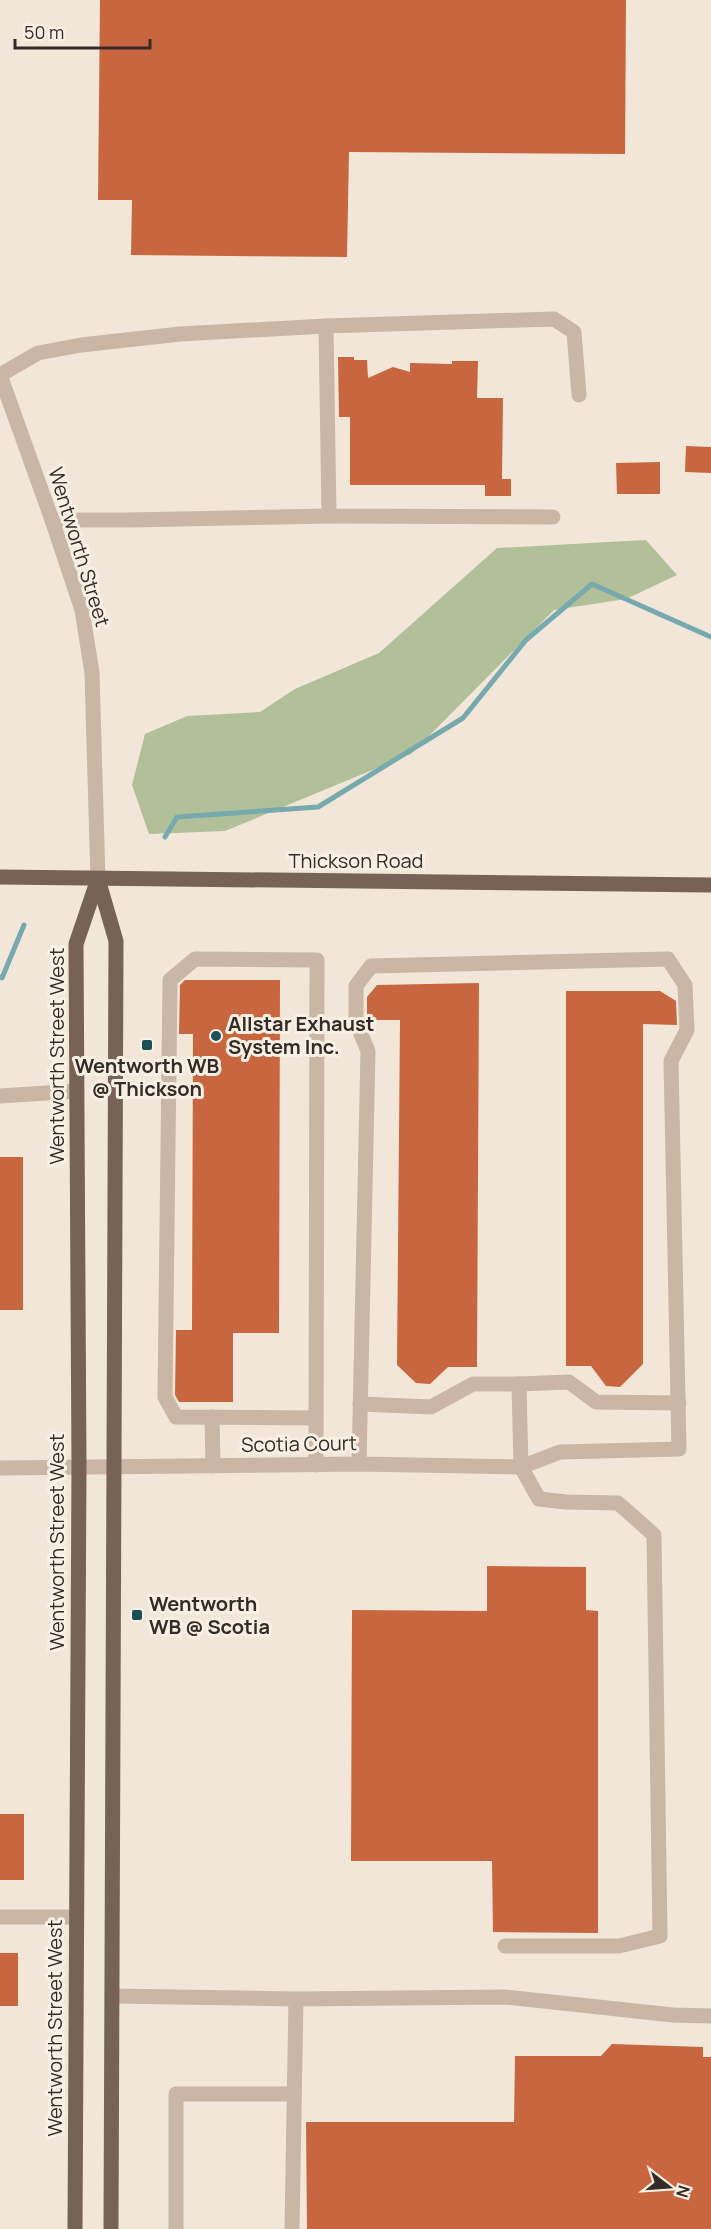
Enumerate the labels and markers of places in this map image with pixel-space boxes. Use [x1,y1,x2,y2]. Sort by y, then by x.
place label: Allstar Exhaust System Inc. [228,1010,374,1060]
marker: Allstar Exhaust System Inc. [209,1029,223,1043]
marker: Wentworth WB @ Thickson [140,1038,154,1052]
place label: Wentworth WB @ Thickson [75,1052,220,1102]
place label: Wentworth WB @ Scotia [149,1590,270,1640]
marker: Wentworth WB @ Scotia [130,1608,144,1622]

